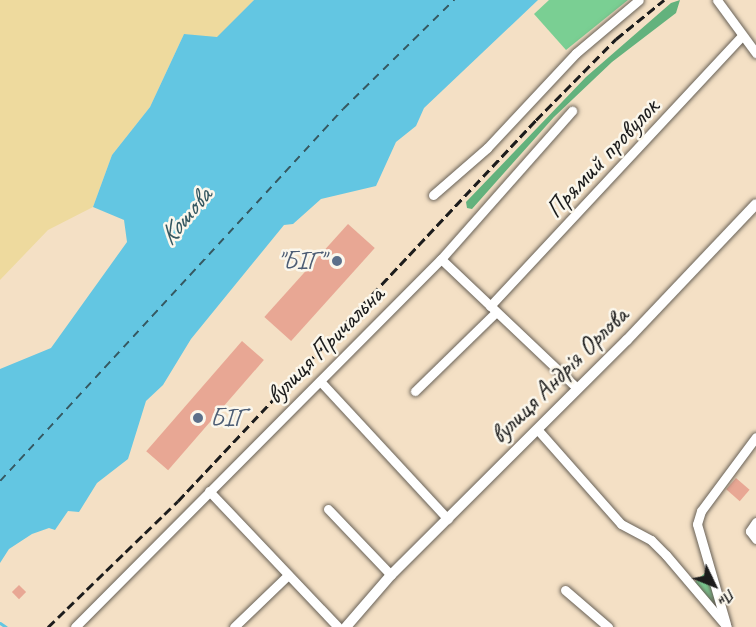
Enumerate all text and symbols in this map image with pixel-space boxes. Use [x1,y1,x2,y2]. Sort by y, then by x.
street label: Прямий провулок [539,92,665,224]
water label: Кошова [152,181,218,251]
place label: "БІГ" [277,245,325,277]
marker: "БІГ" [330,254,344,268]
street label: вулиця Причальна [259,279,391,411]
street label: вулиця Андрія Орлова [484,300,634,450]
place label: БІГ [210,402,246,434]
marker: БІГ [191,411,205,425]
north arrow [684,555,744,615]
text: Пн [714,584,740,610]

